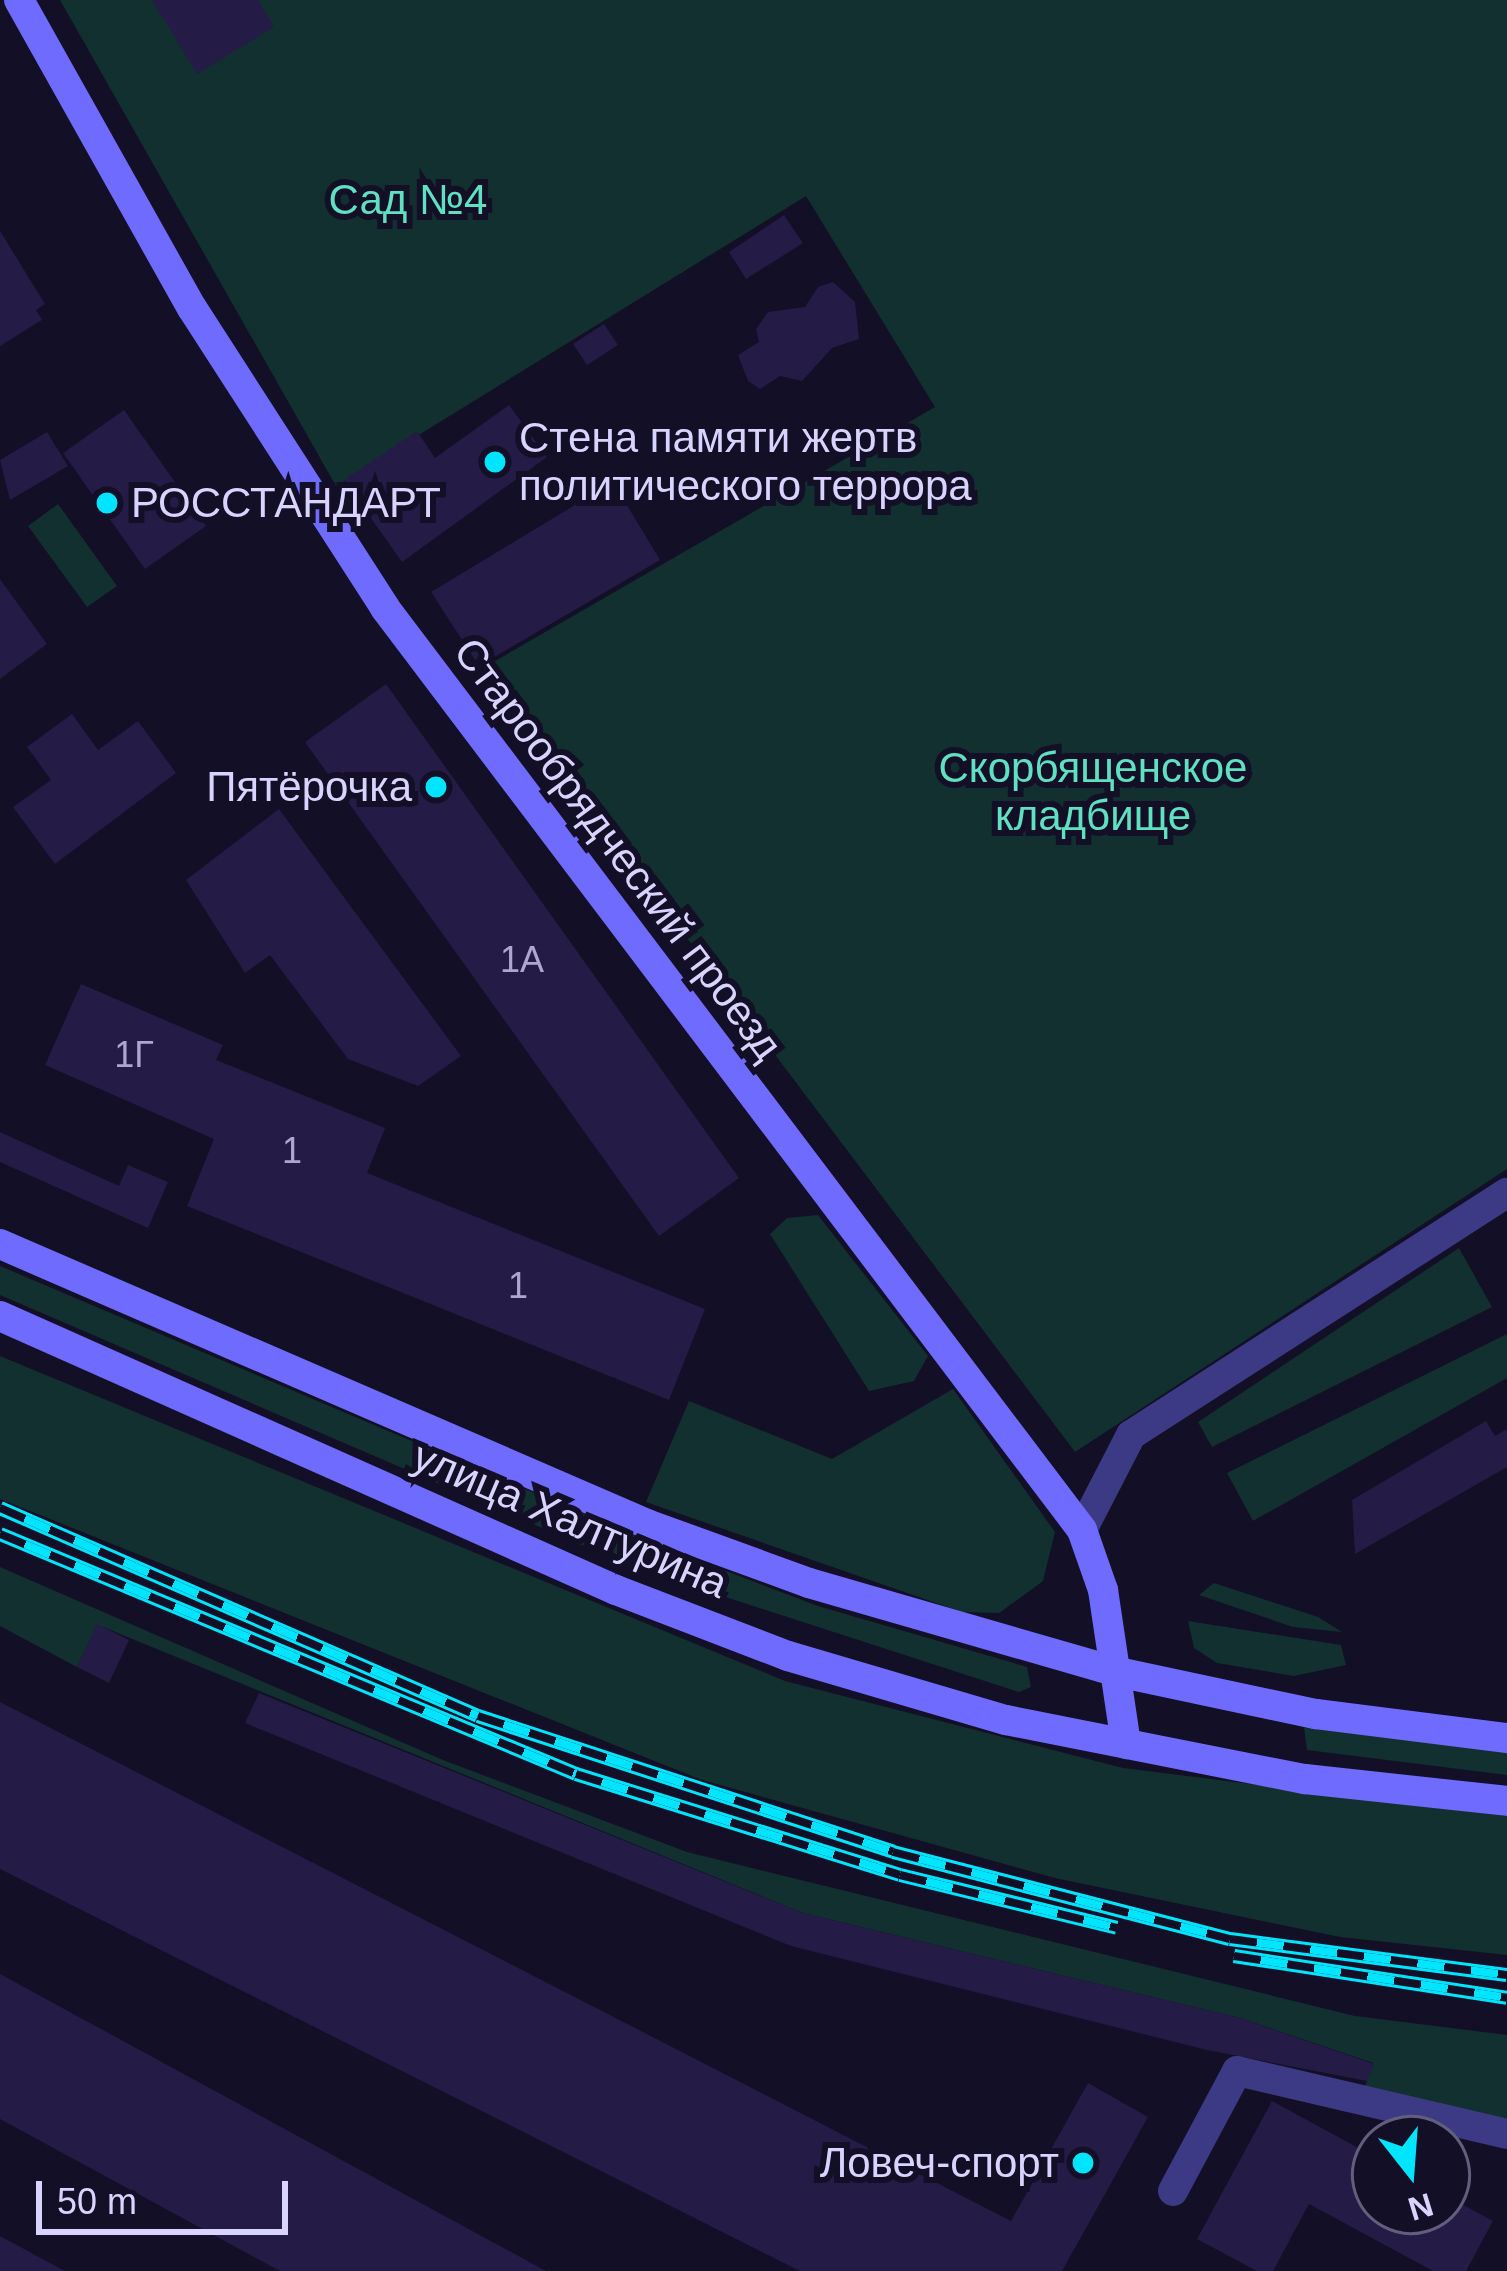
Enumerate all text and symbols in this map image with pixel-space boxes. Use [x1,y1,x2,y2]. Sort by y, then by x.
park label: Сад №4 [329,175,487,225]
place label: Стена памяти жертв политического террора [519,413,972,512]
marker: Стена памяти жертв политического террора [482,449,508,475]
place label: РОССТАНДАРТ [131,478,441,528]
marker: РОССТАНДАРТ [94,490,120,516]
street label: Старообрядческий проезд [443,628,793,1070]
park label: Скорбященское кладбище [939,743,1247,842]
place label: Пятёрочка [206,762,412,812]
marker: Пятёрочка [423,774,449,800]
house number: 1А [500,938,544,982]
house number: 1Г [114,1033,154,1077]
house number: 1 [282,1129,302,1173]
house number: 1 [508,1264,528,1308]
street label: улица Халтурина [405,1431,735,1609]
north arrow [1351,2115,1471,2235]
place label: Ловеч-спорт [820,2138,1059,2188]
marker: Ловеч-спорт [1070,2150,1096,2176]
scale bar [42,2157,294,2231]
text: 50 m [57,2181,137,2222]
text: N [1404,2186,1438,2228]

